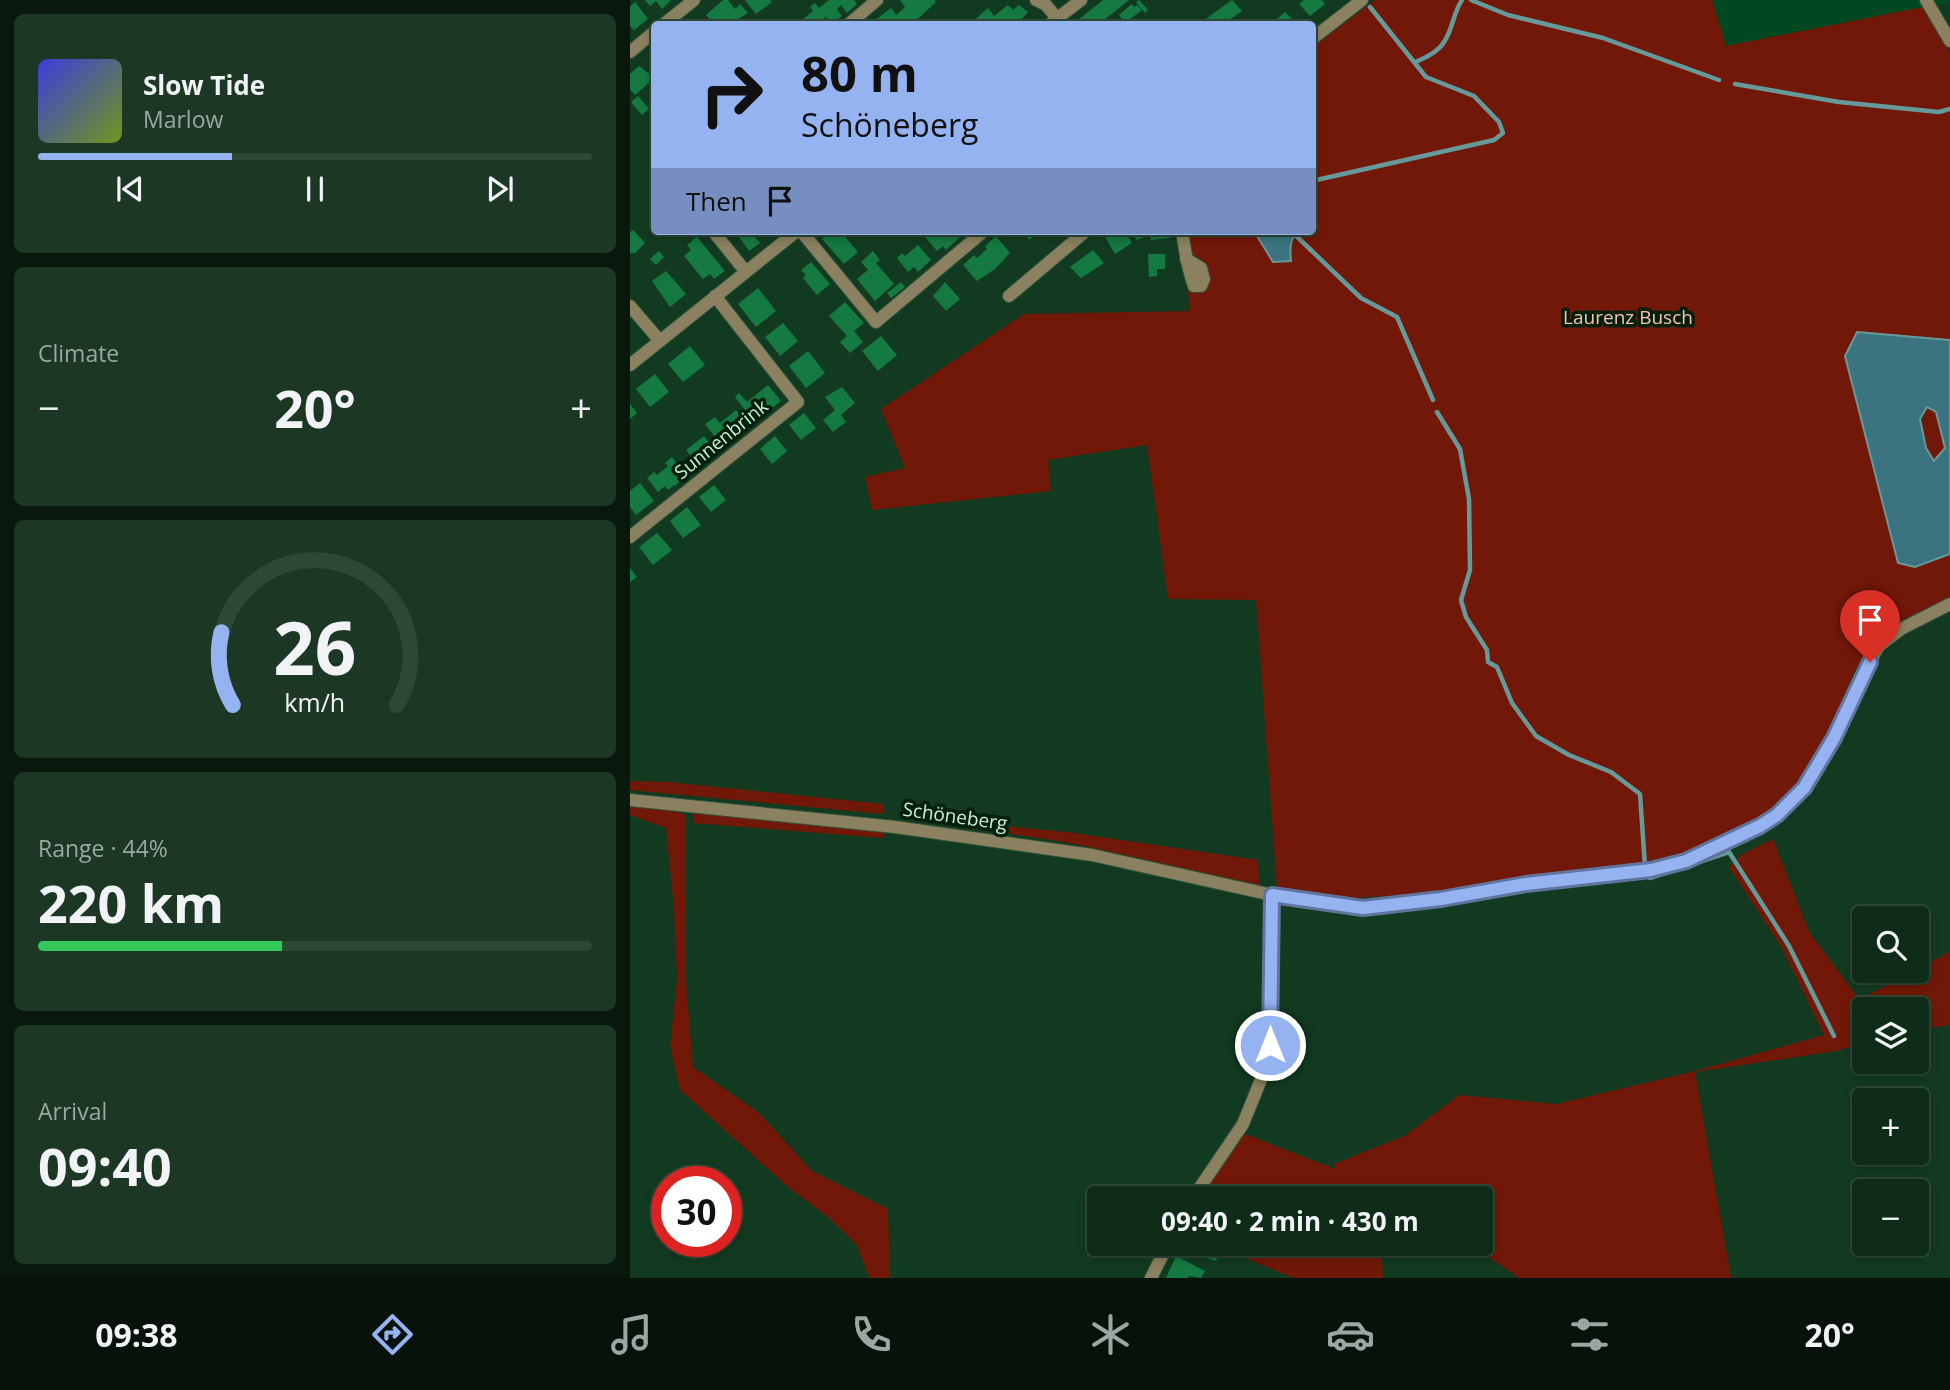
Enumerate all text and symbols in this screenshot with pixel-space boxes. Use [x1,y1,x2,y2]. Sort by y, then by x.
text: 80 m [801,40,918,106]
icon: right [686,49,777,140]
text: Slow Tide [143,67,265,103]
text: Marlow [143,103,223,135]
text: Schöneberg [801,103,978,146]
icon: previous [111,170,149,208]
icon: pause [296,170,334,208]
icon: next [481,170,519,208]
icon: arrive [761,182,799,220]
text: Then [686,183,747,219]
park label: Laurenz Busch [1563,304,1693,330]
text: Climate [38,337,119,369]
text: 20° [274,372,356,443]
text: − [38,381,60,433]
text: + [570,381,592,433]
street label: Sunnenbrink [669,393,773,485]
pin [1840,590,1900,662]
text: 26 [273,597,357,696]
icon: arrive [1851,601,1889,639]
text: km/h [285,685,345,719]
street label: Schöneberg [901,796,1009,836]
text: Range · 44% [38,832,168,864]
text: 220 km [38,867,224,938]
map controls [1852,906,1929,1256]
button: search [1852,906,1929,983]
button: layers [1852,997,1929,1074]
position arrow [1233,1008,1307,1082]
button: + [1852,1088,1929,1165]
text: Arrival [38,1095,107,1127]
text: 09:40 [38,1130,172,1201]
speed limit sign: 30 [651,1166,742,1257]
button: − [1852,1179,1929,1256]
text: 09:40 · 2 min · 430 m [1161,1203,1419,1239]
icon: directions [368,1310,417,1359]
icon: music [607,1310,656,1359]
icon: phone [847,1310,896,1359]
icon: climate [1086,1310,1135,1359]
icon: car [1326,1310,1375,1359]
icon: filters [1565,1310,1614,1359]
text: 09:38 [95,1313,178,1356]
text: 20° [1804,1313,1855,1356]

